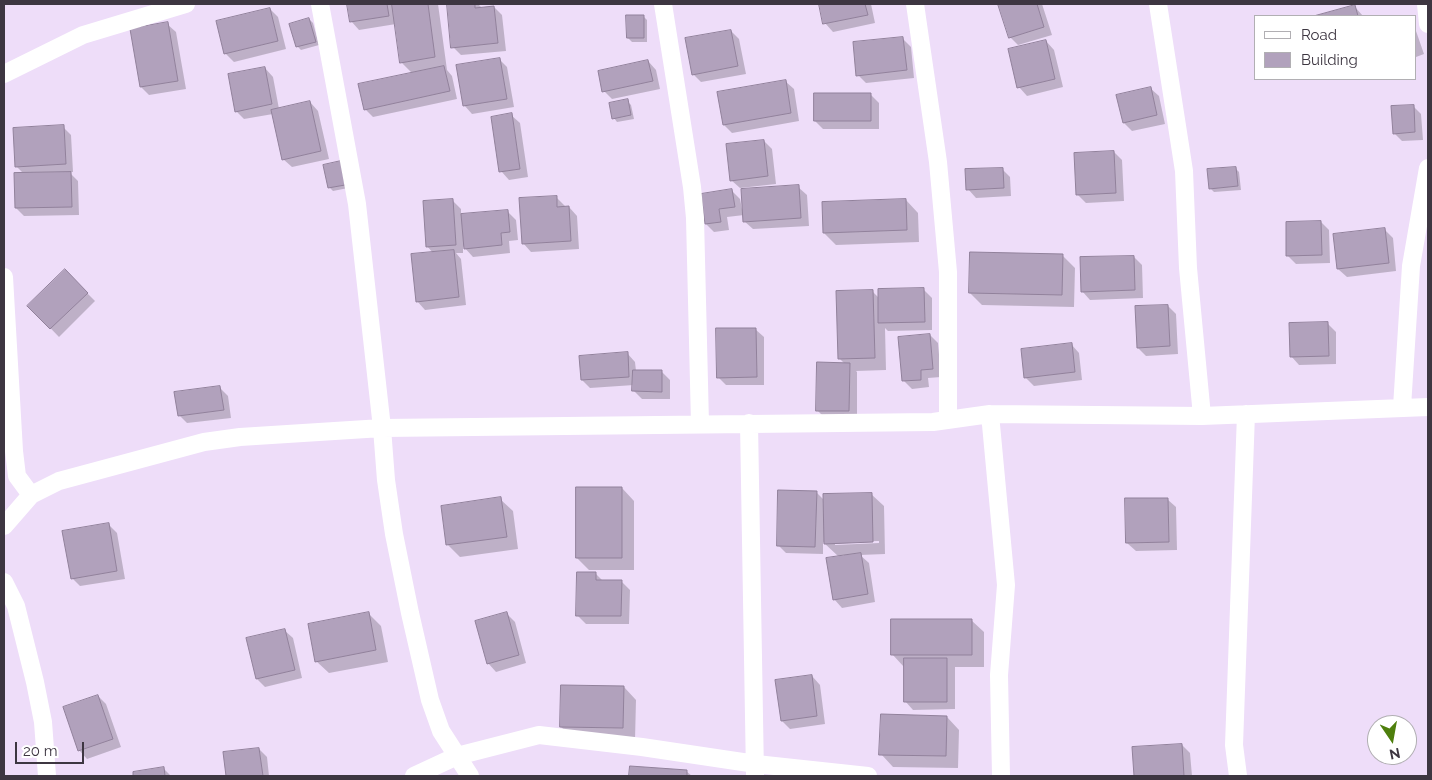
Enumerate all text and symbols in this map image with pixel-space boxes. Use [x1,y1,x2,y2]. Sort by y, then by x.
legend [1254,15,1417,80]
text: Road [1301,26,1337,44]
text: Building [1301,51,1358,69]
north arrow [1367,715,1417,765]
scale bar [18,732,86,764]
text: 20 m [23,742,58,760]
text: N [1388,745,1402,763]

